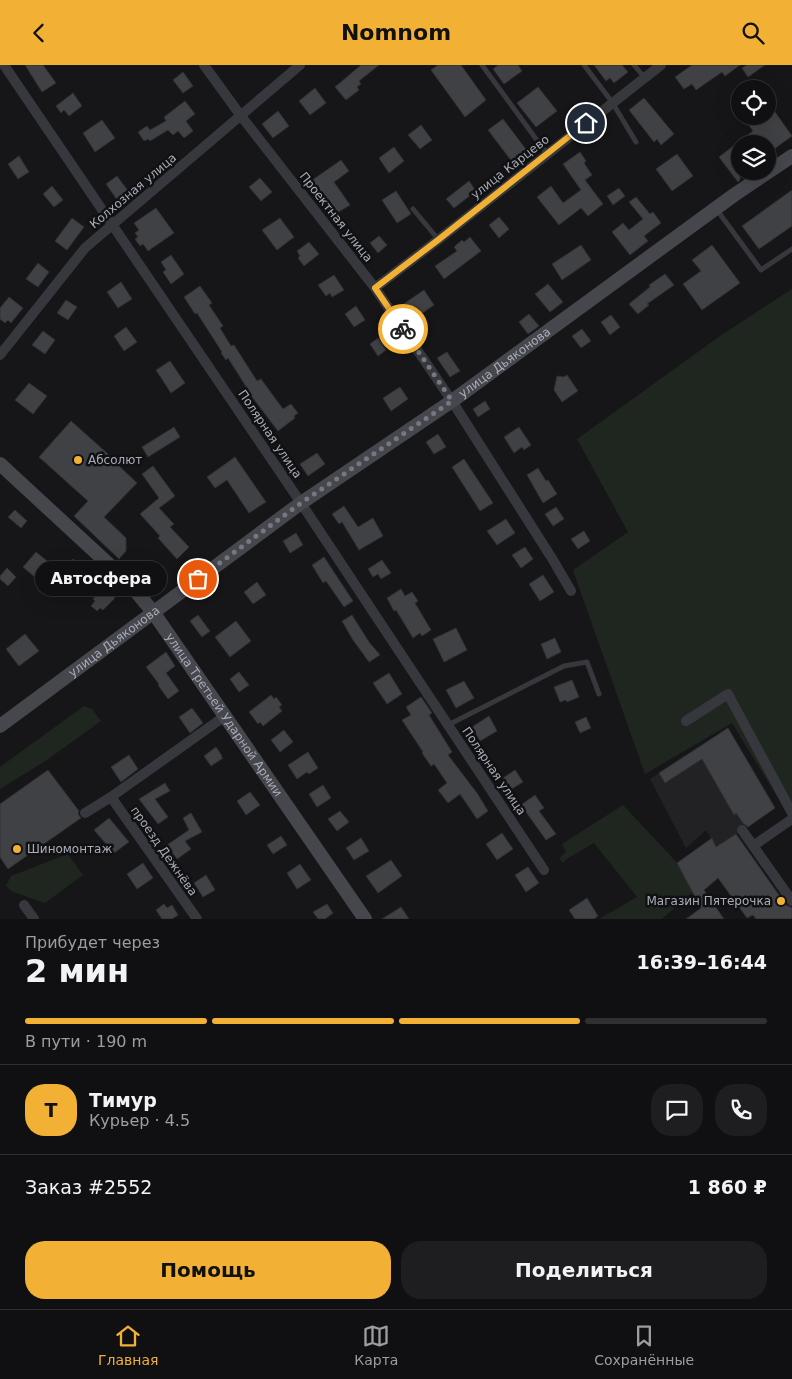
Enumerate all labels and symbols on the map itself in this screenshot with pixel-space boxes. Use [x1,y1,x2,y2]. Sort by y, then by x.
pin [565,102,607,144]
street label: улица Карцево [468,132,552,202]
street label: Колхозная улица [87,151,179,231]
street label: Проектная улица [297,169,375,265]
courier [378,304,428,354]
street label: улица Дьяконова [456,325,553,401]
street label: Полярная улица [235,387,305,481]
place label: Абсолют [88,453,142,467]
marker: Абсолют [72,454,84,466]
pin [177,558,219,600]
callout: Автосфера [36,561,168,597]
street label: улица Дьяконова [66,603,162,680]
street label: улица Третьей Ударной Армии [163,630,285,799]
street label: Полярная улица [459,724,529,818]
street label: проезд Дежнёва [128,804,200,898]
place label: Шиномонтаж [27,842,112,856]
marker: Шиномонтаж [11,843,23,855]
place label: Магазин Пятерочка [647,894,771,908]
marker: Магазин Пятерочка [775,895,787,907]

